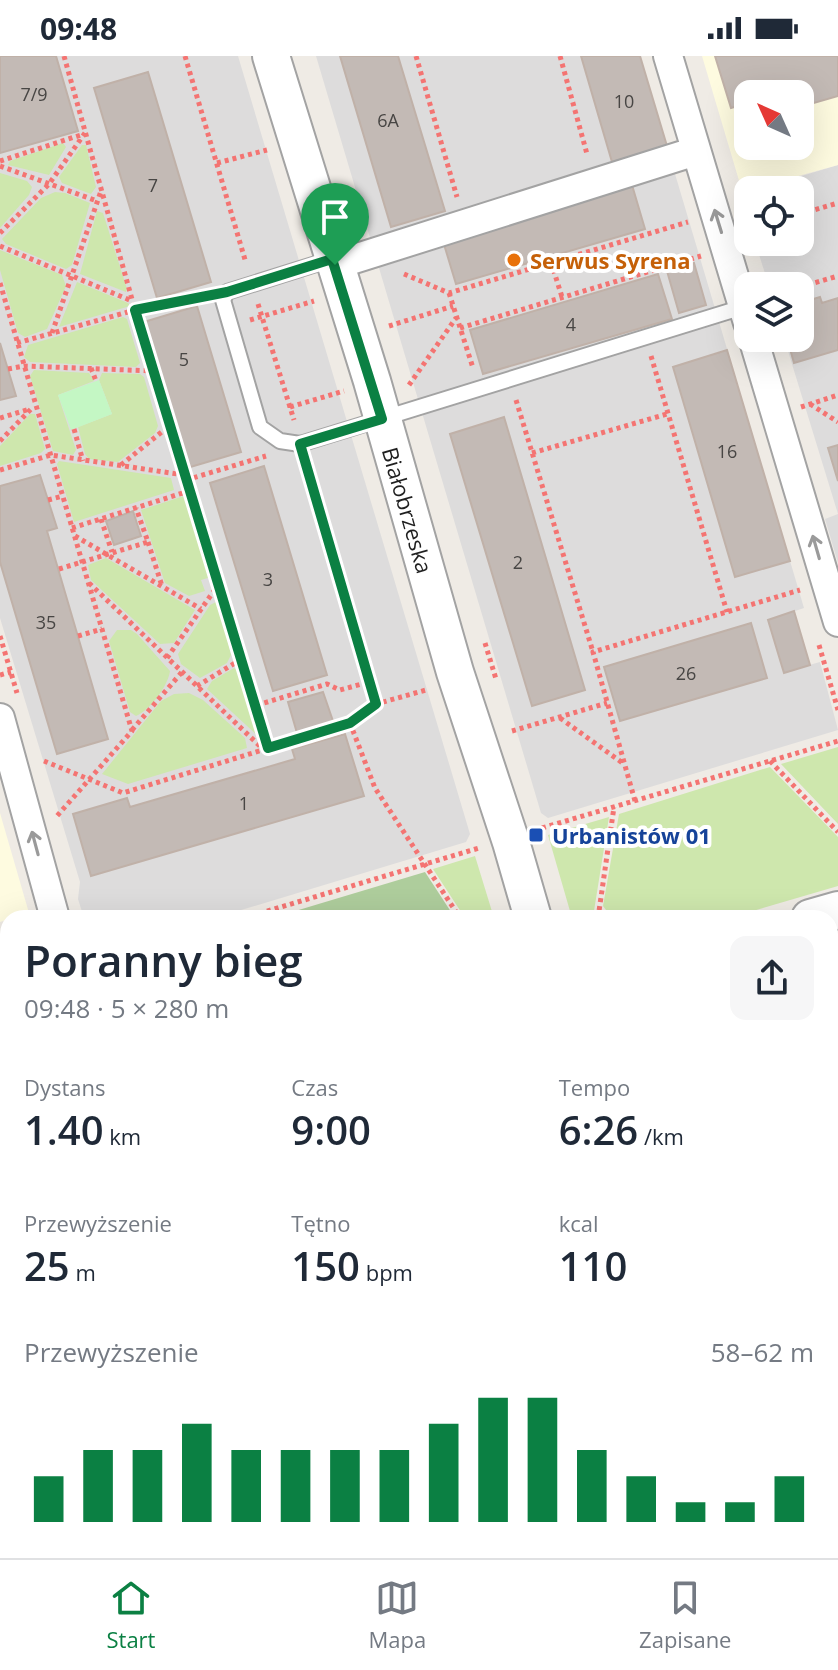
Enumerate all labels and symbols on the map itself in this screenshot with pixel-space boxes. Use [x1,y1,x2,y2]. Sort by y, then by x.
north arrow [734,80,814,160]
house number: 7/9 [20,82,48,106]
house number: 10 [614,89,634,113]
house number: 6A [377,108,399,132]
house number: 7 [148,173,158,197]
pin [301,183,369,265]
one-way arrow [709,209,724,234]
place label: Serwus Syrena [530,245,690,275]
marker: Serwus Syrena [505,251,523,269]
house number: 4 [566,312,576,336]
house number: 5 [179,347,189,371]
house number: 16 [717,439,737,463]
street label: Białobrzeska [376,443,440,577]
one-way arrow [808,534,823,560]
house number: 2 [513,550,523,574]
house number: 3 [263,567,273,591]
house number: 35 [36,610,56,634]
house number: 26 [676,661,696,685]
house number: 1 [239,791,249,815]
place label: Urbanistów 01 [552,820,711,850]
marker: Urbanistów 01 [527,826,545,844]
one-way arrow [26,830,41,856]

